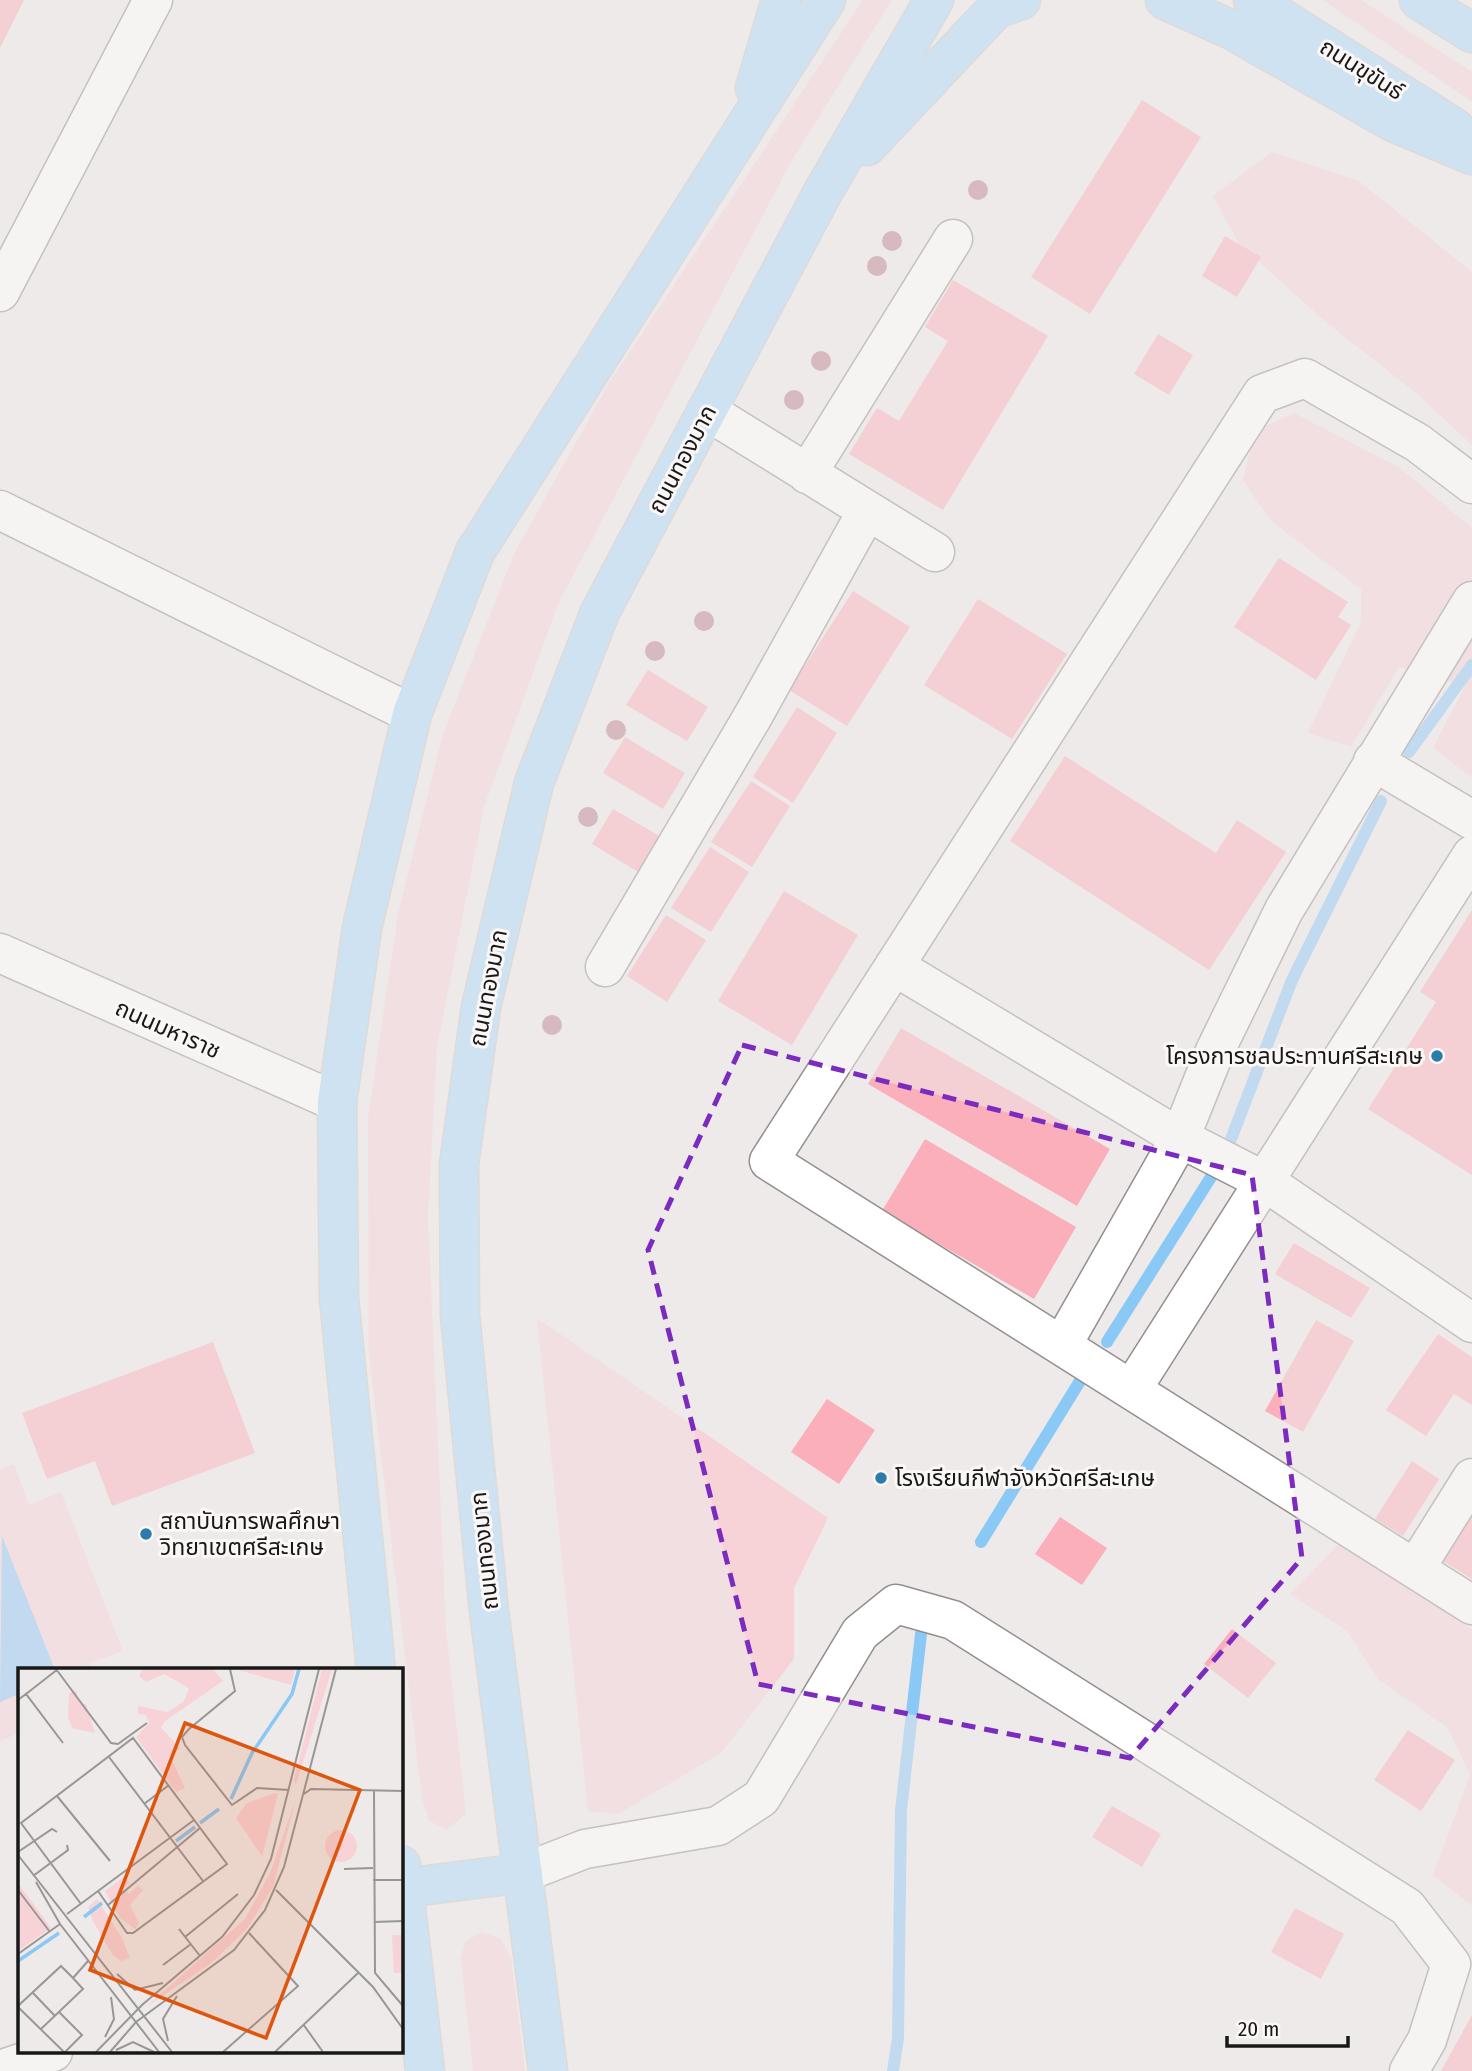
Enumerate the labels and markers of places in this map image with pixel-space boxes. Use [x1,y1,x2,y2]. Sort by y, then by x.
place label: โครงการชลประทานศรีสะเกษ [1166,1042,1423,1070]
marker: โครงการชลประทานศรีสะเกษ [1429,1048,1445,1064]
place label: โรงเรียนกีฬาจังหวัดศรีสะเกษ [895,1464,1155,1492]
marker: โรงเรียนกีฬาจังหวัดศรีสะเกษ [873,1470,889,1486]
place label: สถาบันการพลศึกษา วิทยาเขตศรีสะเกษ [160,1507,340,1561]
marker: สถาบันการพลศึกษา วิทยาเขตศรีสะเกษ [138,1526,154,1542]

